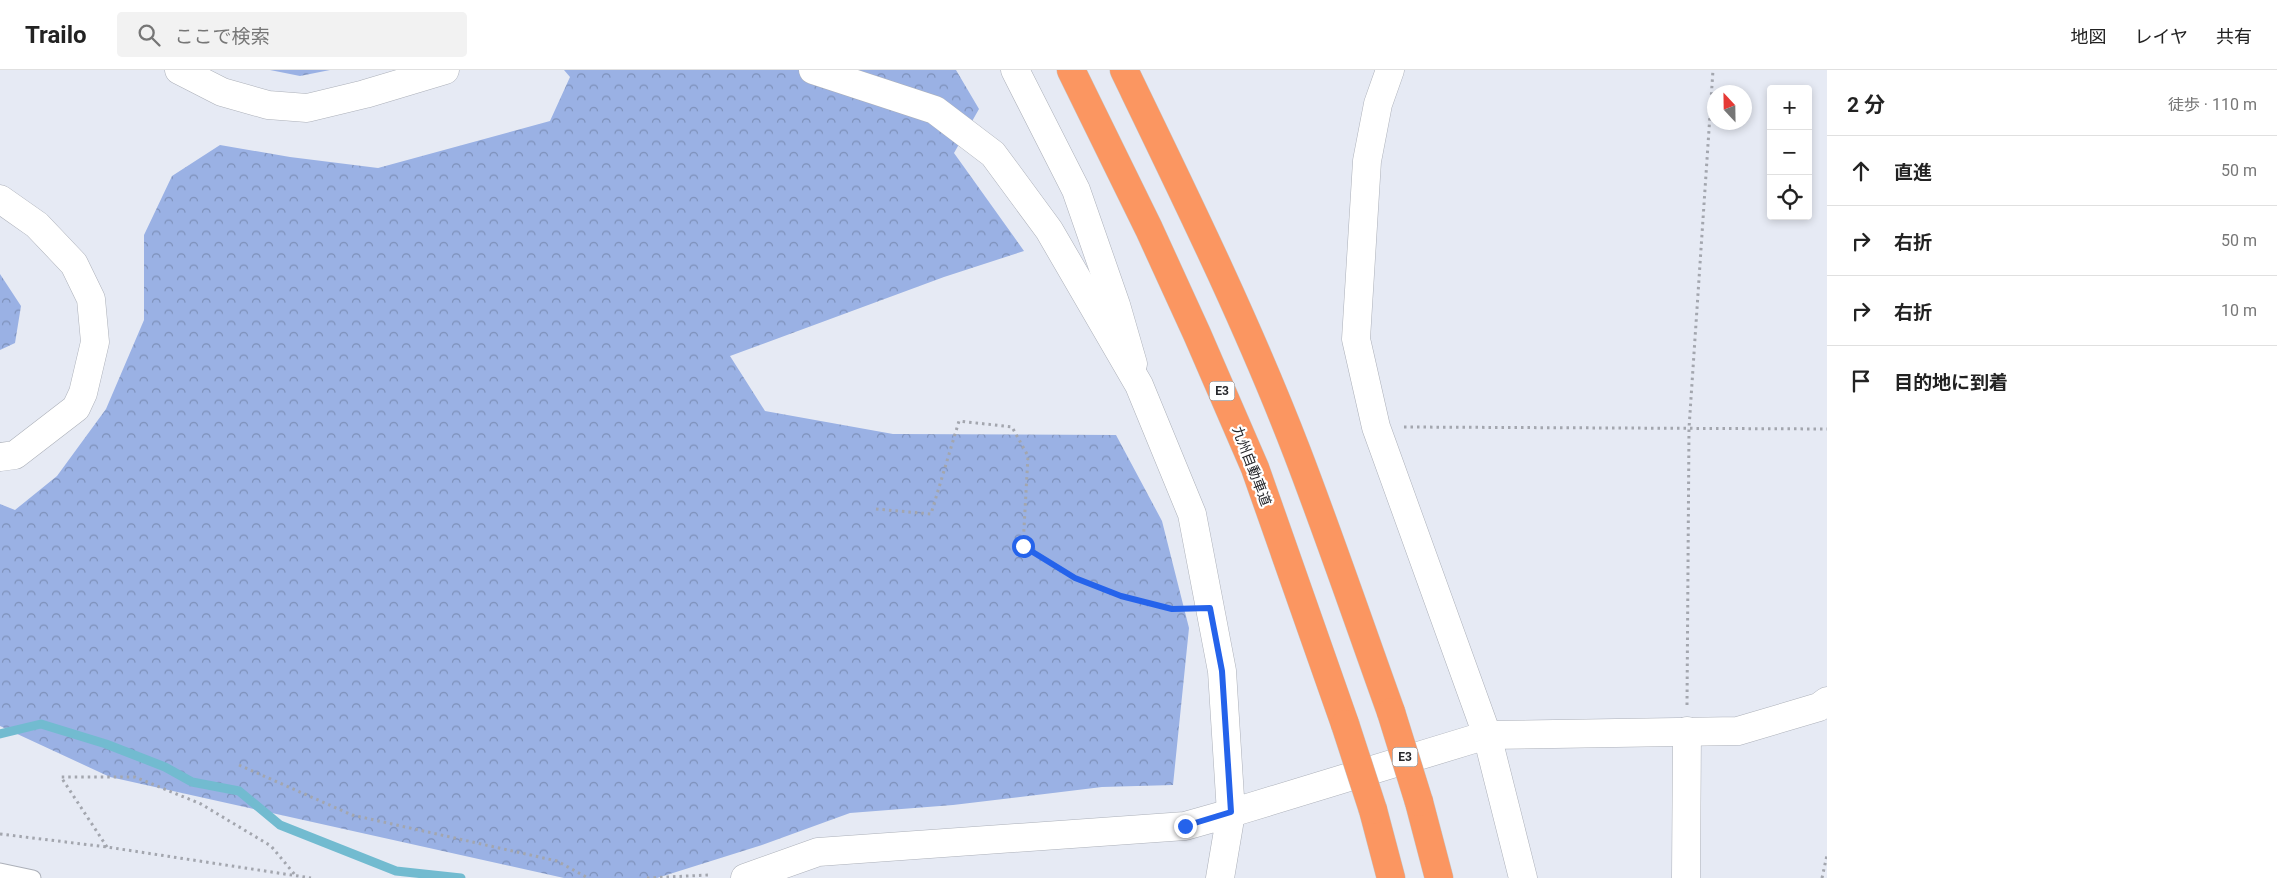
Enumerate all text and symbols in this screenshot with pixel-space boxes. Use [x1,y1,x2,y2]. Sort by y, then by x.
search box [117,12,467,57]
text: Trailo [25,21,87,49]
icon: search [135,21,163,49]
text: ここで検索 [175,25,270,48]
text: 地図 [2071,26,2107,47]
text: レイヤ [2135,26,2188,47]
text: 共有 [2216,26,2252,47]
north arrow [1707,85,1752,130]
map controls [1767,85,1812,220]
button: + [1767,85,1812,130]
text: 2 分 [1847,93,1885,117]
text: 徒歩 · 110 m [2168,95,2257,114]
button: − [1767,130,1812,175]
icon: ahead [1847,157,1875,185]
text: 直進 [1894,161,1932,184]
text: 50 m [2221,161,2257,180]
button: locate [1767,175,1812,220]
icon: right [1847,227,1875,255]
text: 右折 [1894,231,1932,254]
text: 50 m [2221,231,2257,250]
icon: right [1847,297,1875,325]
text: 右折 [1894,301,1932,324]
text: 10 m [2221,301,2257,320]
icon: arrive [1847,367,1875,395]
text: 目的地に到着 [1894,371,2008,394]
road number: E3 [1210,382,1234,401]
street label: 九州自動車道 [1229,424,1275,508]
route start [1012,535,1035,558]
road number: E3 [1392,748,1418,766]
route end [1174,815,1197,838]

